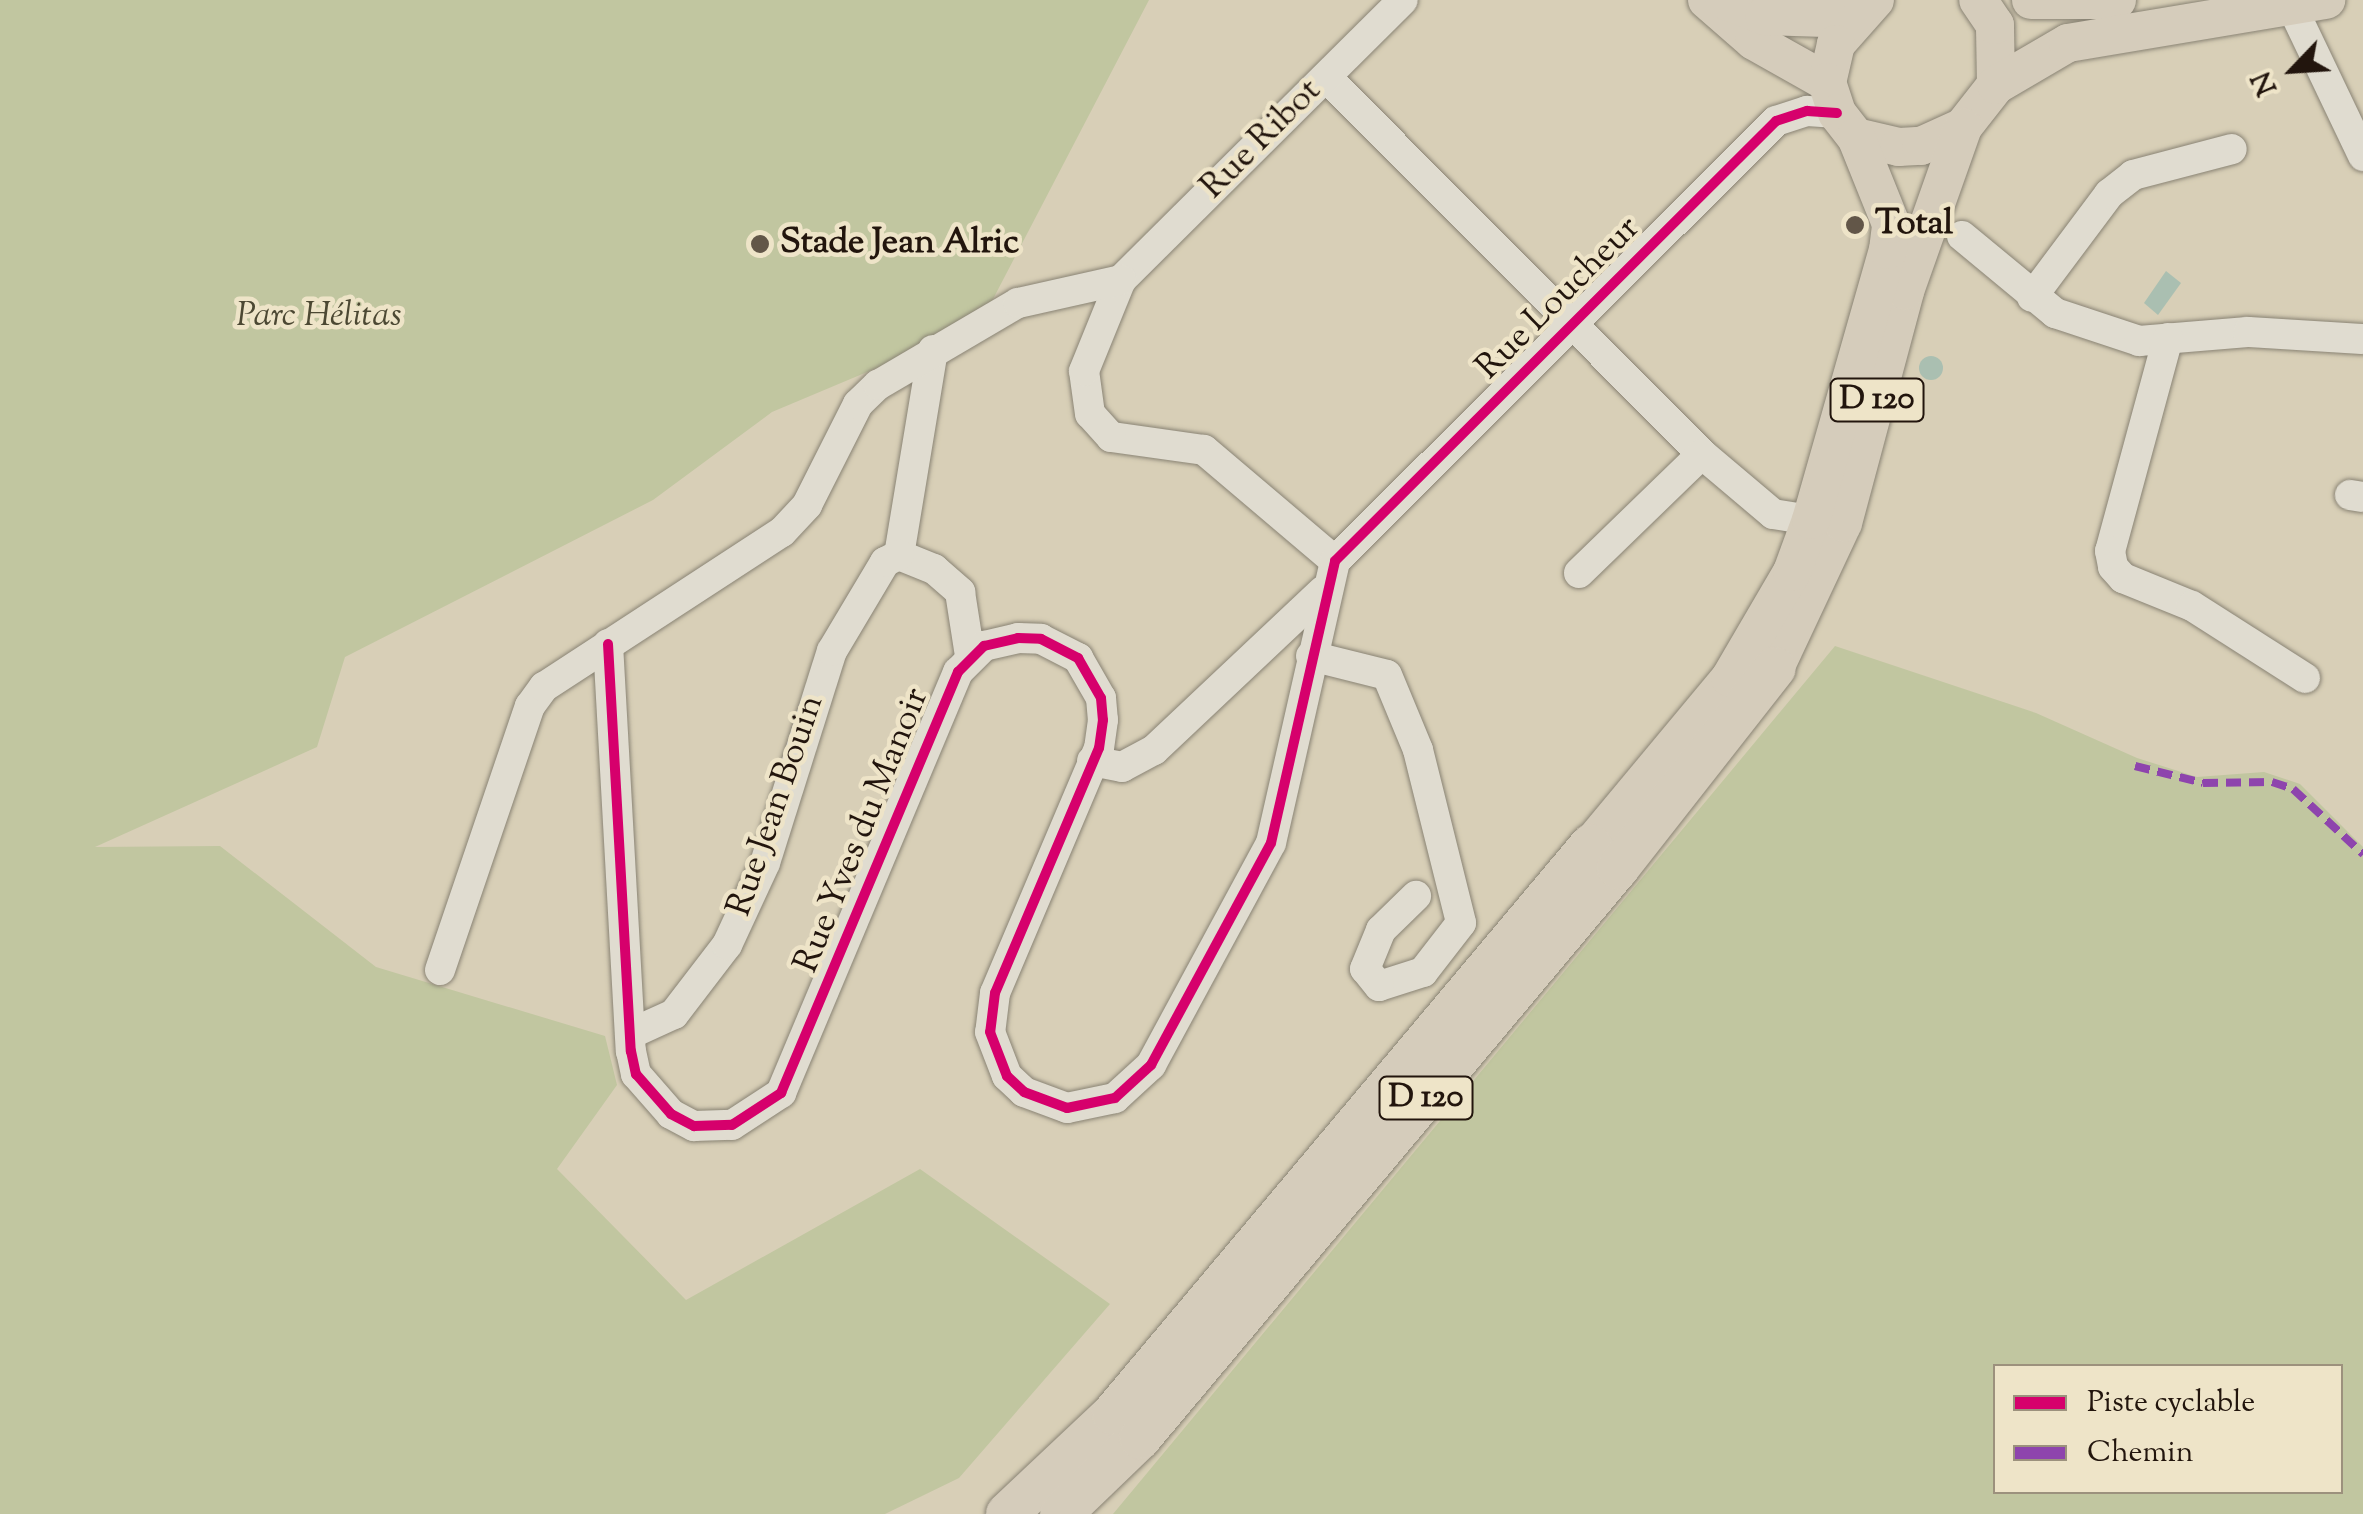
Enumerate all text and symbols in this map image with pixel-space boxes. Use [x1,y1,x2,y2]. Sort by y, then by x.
north arrow [2243,20,2343,120]
text: N [2243,64,2289,101]
street label: Rue Ribot [1193,71,1331,209]
place label: Total [1875,204,1953,246]
street label: Rue Loucheur [1469,209,1649,389]
marker: Total [1844,214,1866,236]
place label: Stade Jean Alric [780,223,1019,265]
marker: Stade Jean Alric [749,233,771,255]
park label: Parc Hélitas [236,296,402,338]
road number: D 120 [1830,373,1924,427]
street label: Rue Yves du Manoir [787,683,939,979]
street label: Rue Jean Bouin [720,690,834,922]
road number: D 120 [1378,1071,1474,1125]
legend [1993,1364,2343,1494]
text: Piste cyclable [2087,1382,2255,1425]
text: Chemin [2087,1432,2194,1475]

